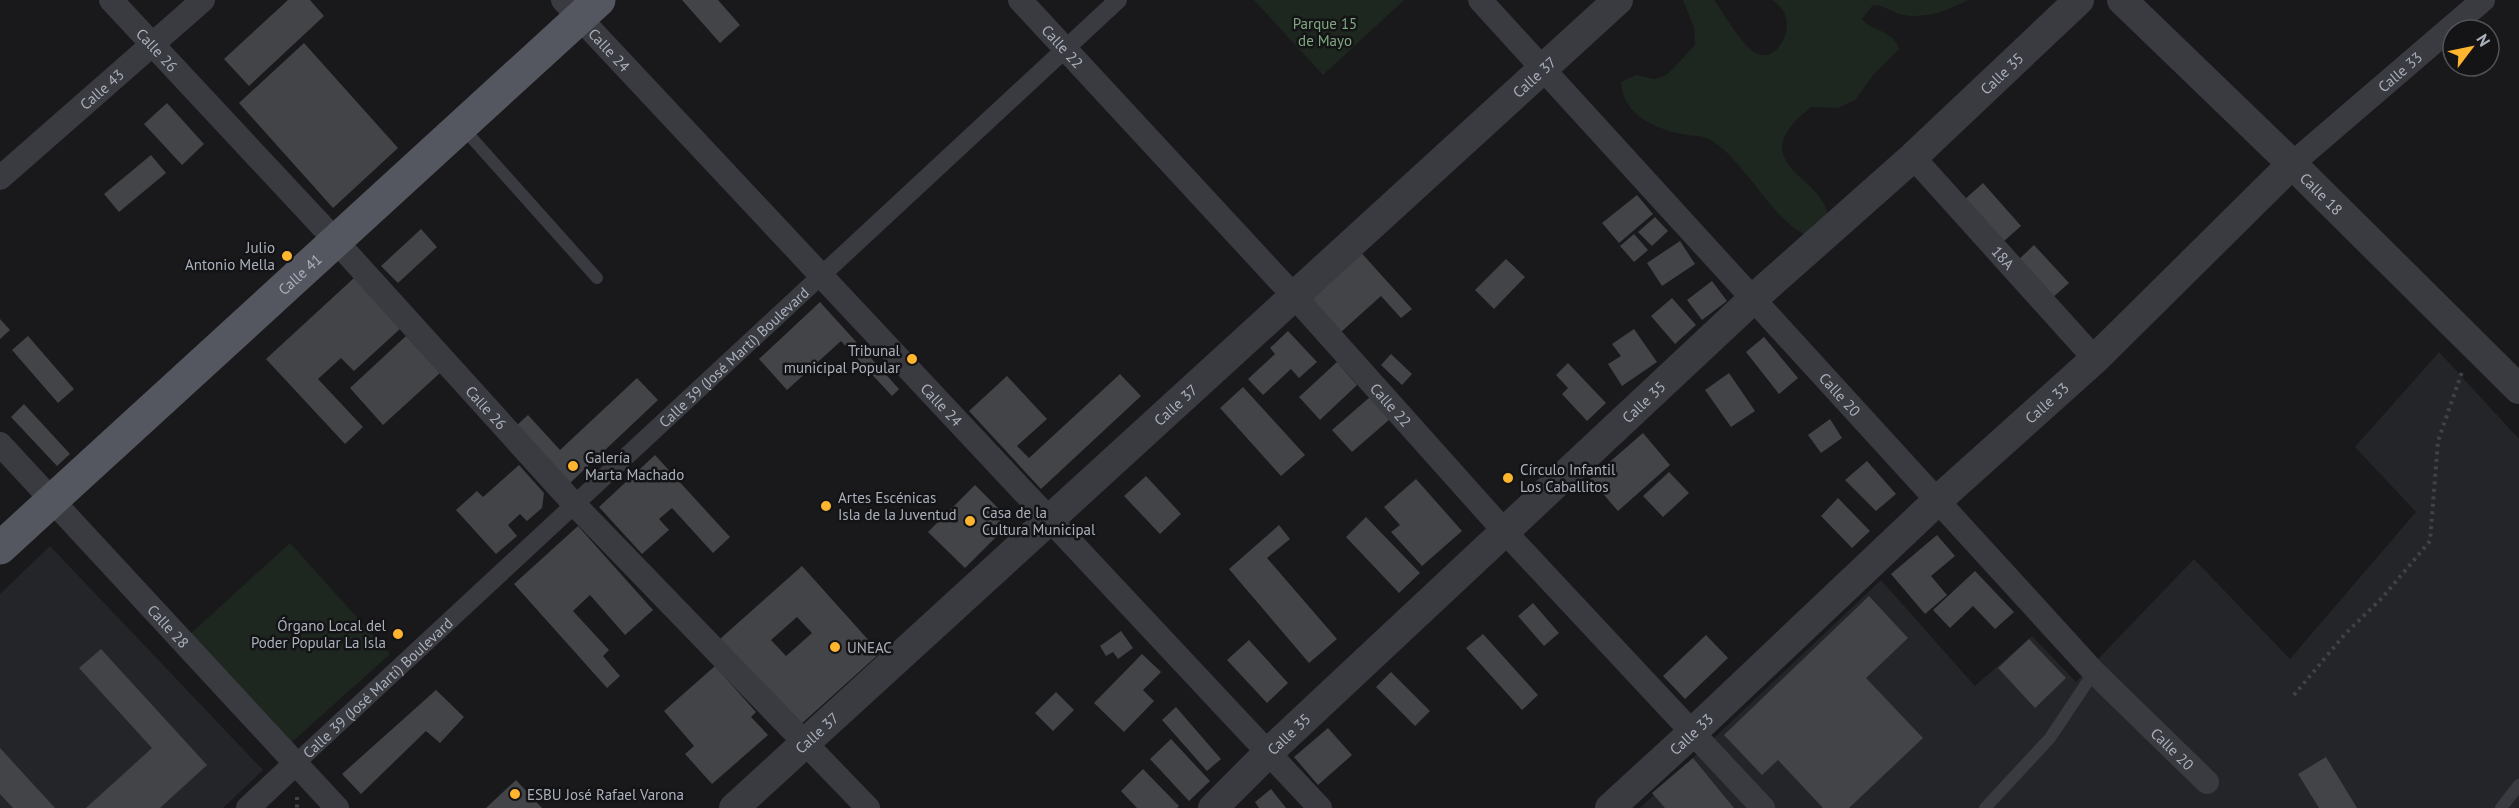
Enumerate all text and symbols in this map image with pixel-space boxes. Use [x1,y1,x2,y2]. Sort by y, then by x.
park label: Parque 15 de Mayo [1293,14,1357,50]
north arrow [2441,18,2501,78]
street label: Calle 22 [1038,20,1088,72]
street label: Calle 26 [133,24,182,75]
street label: Calle 24 [585,24,634,75]
text: N [2472,30,2495,50]
street label: Calle 33 [2374,47,2426,96]
street label: Calle 35 [1976,48,2027,98]
street label: Calle 37 [1508,52,1560,101]
street label: Calle 43 [75,65,128,113]
street label: Calle 18 [2296,168,2347,219]
place label: Julio Antonio Mella [185,238,275,274]
street label: 18A [1988,242,2019,273]
street label: Calle 41 [274,249,325,299]
marker: Julio Antonio Mella [280,249,294,263]
street label: Calle 39 (José Martí) Boulevard [655,283,813,431]
place label: Tribunal municipal Popular [784,341,901,377]
marker: Tribunal municipal Popular [905,352,919,366]
street label: Calle 20 [1815,368,1865,420]
street label: Calle 35 [1618,377,1669,426]
street label: Calle 33 [2021,378,2073,427]
street label: Calle 24 [917,379,967,430]
street label: Calle 22 [1367,379,1416,430]
street label: Calle 37 [1150,380,1201,429]
street label: Calle 26 [462,381,511,433]
place label: Galería Marta Machado [585,448,684,484]
marker: Galería Marta Machado [566,459,580,473]
place label: Círculo Infantil Los Caballitos [1520,460,1616,496]
marker: Círculo Infantil Los Caballitos [1501,471,1515,485]
place label: Artes Escénicas Isla de la Juventud [838,488,957,524]
marker: Artes Escénicas Isla de la Juventud [819,499,833,513]
place label: Casa de la Cultura Municipal [982,503,1096,539]
marker: Casa de la Cultura Municipal [963,514,977,528]
street label: Calle 28 [144,600,193,652]
street label: Calle 39 (José Martí) Boulevard [298,613,456,762]
place label: Órgano Local del Poder Popular La Isla [251,616,387,652]
marker: Órgano Local del Poder Popular La Isla [391,627,405,641]
place label: UNEAC [847,638,892,657]
marker: UNEAC [828,640,842,654]
street label: Calle 37 [791,708,842,757]
street label: Calle 35 [1263,709,1314,759]
street label: Calle 33 [1665,709,1717,758]
street label: Calle 20 [2147,723,2198,774]
place label: ESBU José Rafael Varona [527,785,684,804]
marker: ESBU José Rafael Varona [508,787,522,801]

